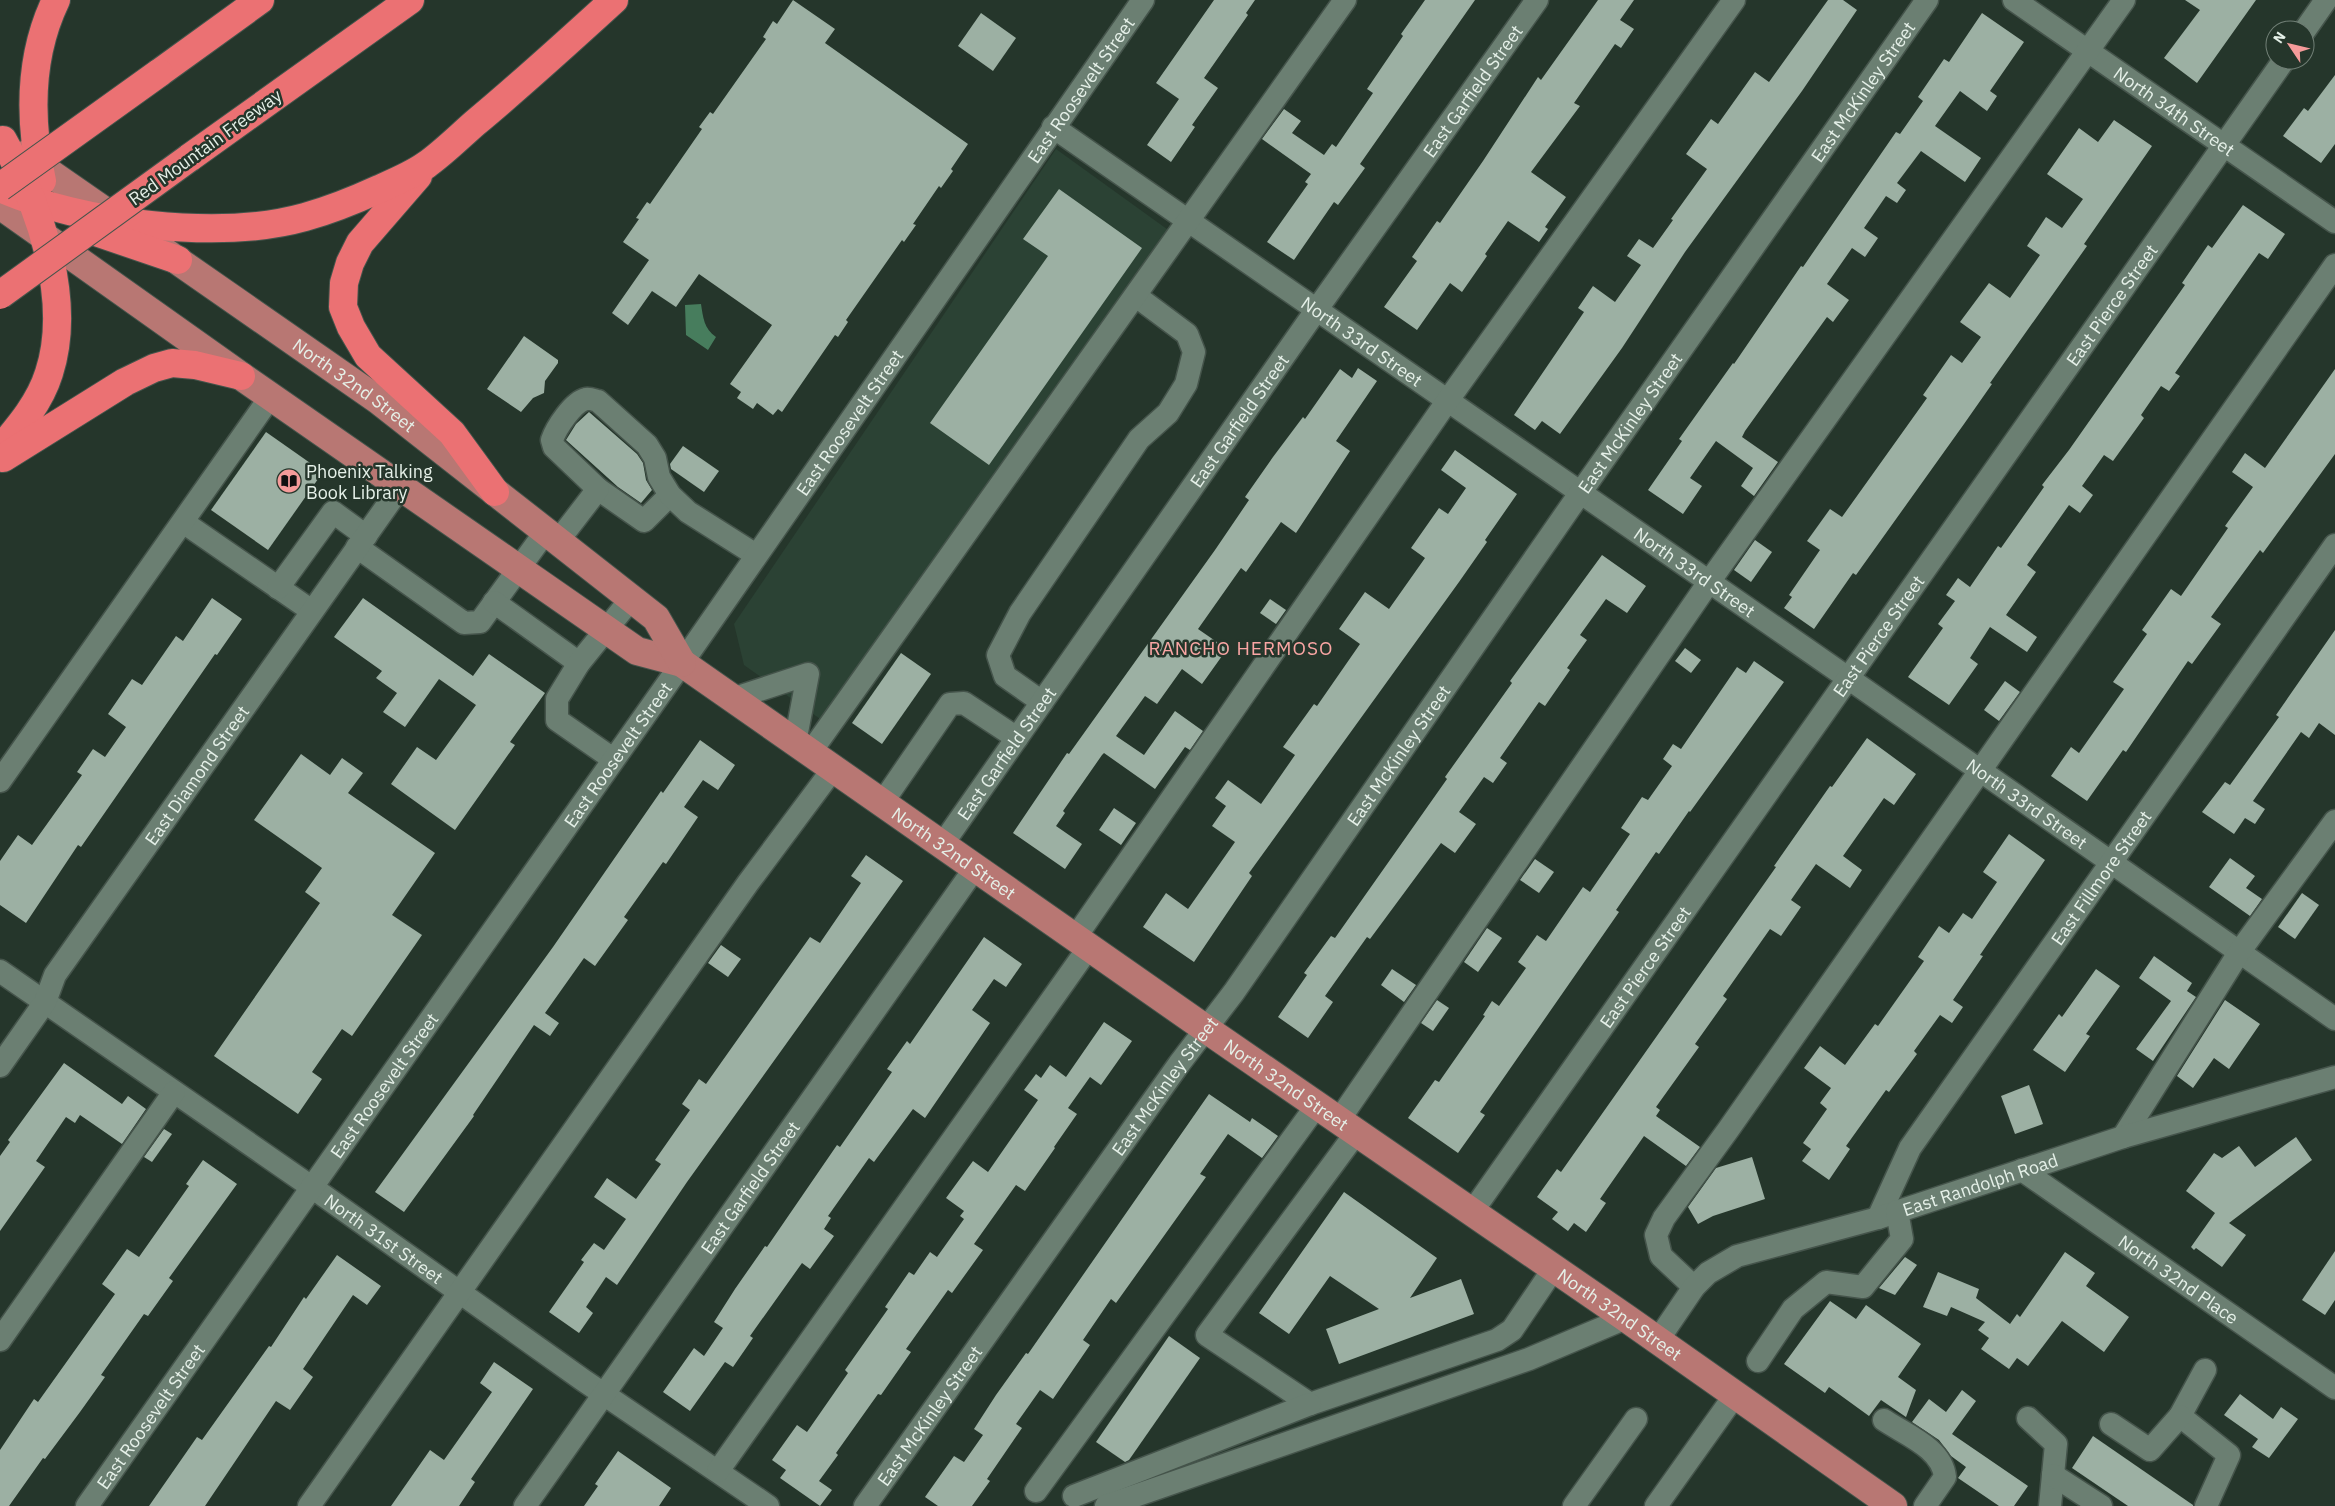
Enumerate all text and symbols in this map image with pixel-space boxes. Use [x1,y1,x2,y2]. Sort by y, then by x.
street label: East Roosevelt Street [1022,12,1139,167]
street label: East McKinley Street [1805,17,1920,166]
street label: East Garfield Street [1417,20,1527,162]
north arrow [2265,20,2315,70]
text: N [2269,28,2290,47]
street label: North 34th Street [2109,61,2239,161]
street label: Red Mountain Freeway [124,84,286,210]
street label: East Pierce Street [2061,239,2162,370]
street label: North 33rd Street [1297,291,1427,391]
street label: North 32nd Street [288,333,421,437]
street label: East Roosevelt Street [791,345,908,500]
street label: East McKinley Street [1572,348,1687,498]
street label: East Garfield Street [1184,350,1293,492]
place label: Phoenix Talking Book Library [306,460,433,504]
library icon: Phoenix Talking Book Library [276,468,302,494]
street label: North 33rd Street [1630,522,1760,622]
street label: East Pierce Street [1827,570,1929,701]
district label: RANCHO HERMOSO [1149,636,1333,660]
street label: East Roosevelt Street [558,677,677,832]
street label: East McKinley Street [1341,680,1455,830]
street label: East Garfield Street [952,682,1061,824]
street label: East Diamond Street [139,701,254,849]
street label: North 33rd Street [1962,753,2092,854]
street label: North 32nd Street [887,802,1021,904]
street label: East Fillmore Street [2045,806,2156,949]
street label: East Pierce Street [1594,901,1696,1032]
street label: East Roosevelt Street [325,1008,443,1162]
street label: East McKinley Street [1106,1012,1223,1160]
street label: North 32nd Street [1220,1033,1353,1135]
street label: East Garfield Street [695,1116,805,1258]
street label: East Randolph Road [1899,1148,2061,1221]
street label: North 31st Street [320,1188,448,1289]
street label: North 32nd Place [2114,1229,2243,1329]
street label: North 32nd Street [1553,1263,1687,1365]
street label: East Roosevelt Street [91,1339,210,1493]
street label: East McKinley Street [872,1341,987,1490]

